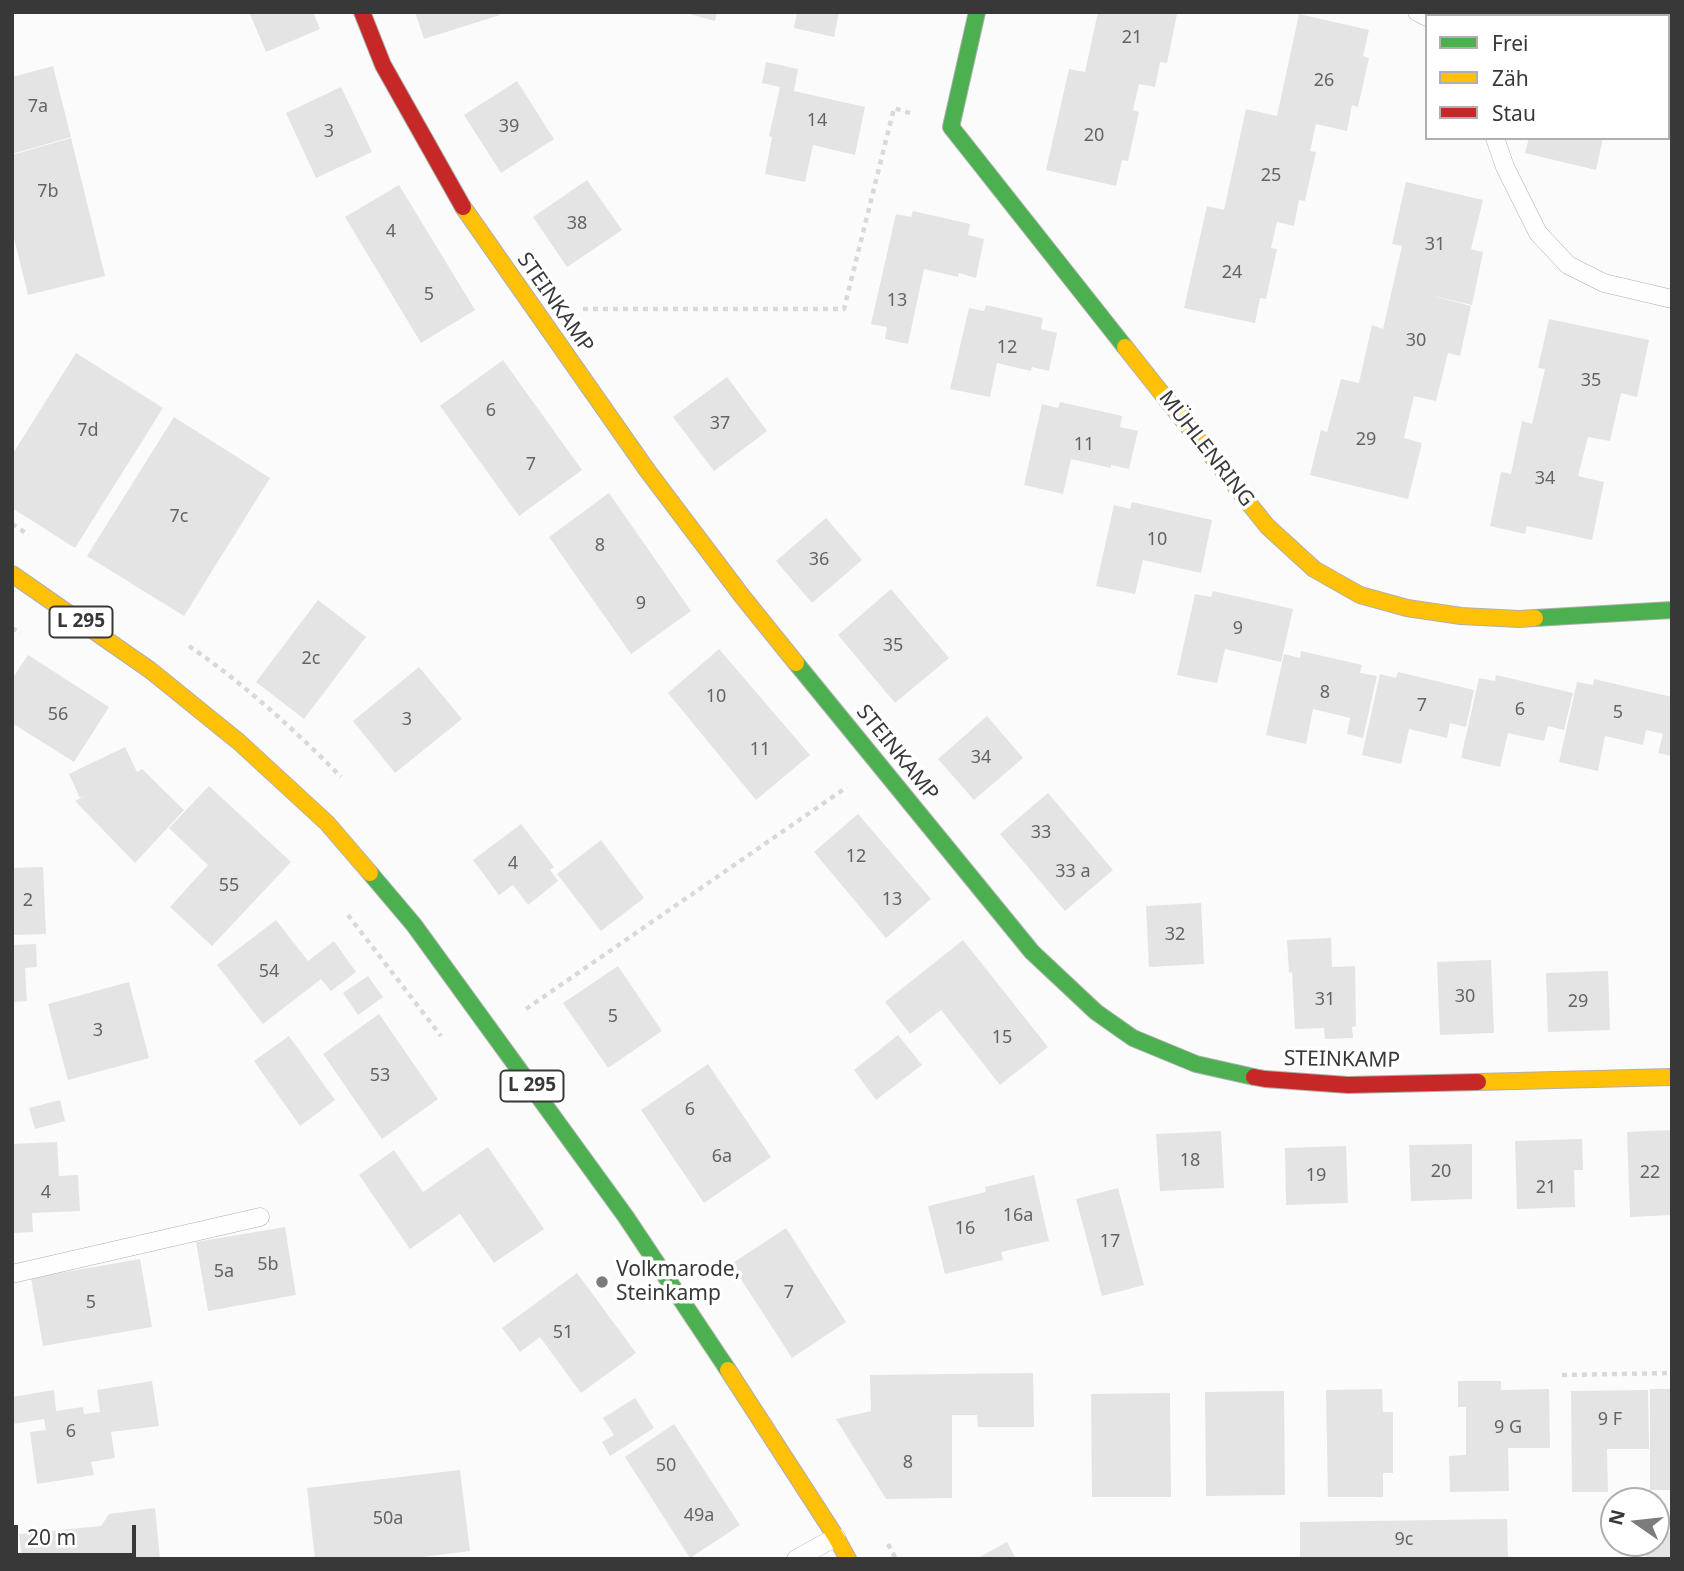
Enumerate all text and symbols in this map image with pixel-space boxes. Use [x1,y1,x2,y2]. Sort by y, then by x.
legend [1425,14,1670,140]
house number: 21 [1122,27,1142,49]
text: Frei [1492,29,1528,57]
text: Zäh [1492,64,1529,92]
house number: 26 [1314,70,1334,92]
house number: 7a [28,96,48,118]
text: Stau [1492,99,1536,127]
house number: 14 [807,110,827,132]
house number: 39 [499,116,519,138]
house number: 3 [324,121,334,143]
house number: 20 [1084,125,1104,147]
house number: 25 [1261,165,1281,187]
house number: 7b [37,181,59,203]
house number: 38 [567,213,587,235]
house number: 4 [386,221,396,243]
house number: 31 [1425,234,1445,256]
street label: STEINKAMP [511,248,599,358]
house number: 24 [1222,262,1242,284]
house number: 5 [424,284,434,306]
house number: 13 [887,290,907,312]
house number: 30 [1406,330,1426,352]
house number: 12 [997,337,1017,359]
house number: 35 [1581,370,1601,392]
street label: MÜHLENRING [1153,386,1259,512]
house number: 6 [486,400,496,422]
house number: 37 [710,413,730,435]
house number: 7d [77,420,99,442]
house number: 29 [1356,429,1376,451]
house number: 11 [1074,434,1094,456]
house number: 7 [526,454,536,476]
house number: 34 [1535,468,1555,490]
house number: 7c [170,506,188,528]
house number: 10 [1147,529,1167,551]
house number: 8 [595,535,605,557]
house number: 36 [809,549,829,571]
house number: 9 [636,593,646,615]
road number: L 295 [50,607,112,638]
house number: 9 [1233,618,1243,640]
house number: 35 [883,635,903,657]
house number: 2c [302,648,320,670]
house number: 8 [1320,682,1330,704]
house number: 10 [706,686,726,708]
house number: 7 [1417,695,1427,717]
house number: 6 [1515,699,1525,721]
street label: STEINKAMP [851,700,943,806]
house number: 5 [1613,702,1623,724]
house number: 56 [48,704,68,726]
house number: 3 [402,709,412,731]
house number: 11 [750,739,770,761]
house number: 34 [971,747,991,769]
house number: 33 [1031,822,1051,844]
house number: 12 [846,846,866,868]
house number: 4 [508,853,518,875]
house number: 33 a [1055,861,1091,883]
house number: 55 [219,875,239,897]
house number: 13 [882,889,902,911]
house number: 2 [23,890,33,912]
house number: 32 [1165,924,1185,946]
house number: 54 [259,961,279,983]
house number: 30 [1455,986,1475,1008]
house number: 31 [1315,989,1335,1011]
house number: 29 [1568,991,1588,1013]
house number: 5 [608,1006,618,1028]
house number: 3 [93,1020,103,1042]
house number: 15 [992,1027,1012,1049]
street label: STEINKAMP [1284,1046,1400,1074]
house number: 53 [370,1065,390,1087]
road number: L 295 [500,1070,564,1102]
house number: 6 [685,1099,695,1121]
house number: 6a [712,1146,732,1168]
house number: 18 [1180,1150,1200,1172]
house number: 20 [1431,1161,1451,1183]
house number: 22 [1640,1162,1660,1184]
house number: 19 [1306,1165,1326,1187]
house number: 21 [1536,1177,1556,1199]
house number: 4 [41,1182,51,1204]
house number: 16a [1003,1205,1033,1227]
house number: 16 [955,1218,975,1240]
house number: 17 [1100,1231,1120,1253]
house number: 5b [257,1254,279,1276]
place label: Volkmarode, Steinkamp [616,1257,740,1307]
house number: 5a [214,1261,234,1283]
marker: Volkmarode, Steinkamp [594,1274,610,1290]
house number: 7 [784,1282,794,1304]
house number: 5 [86,1292,96,1314]
house number: 51 [553,1322,573,1344]
house number: 9 F [1598,1409,1622,1431]
house number: 9 G [1494,1417,1522,1439]
house number: 6 [66,1421,76,1443]
house number: 8 [903,1452,913,1474]
house number: 50 [656,1455,676,1477]
north arrow [1600,1487,1670,1557]
house number: 49a [684,1505,714,1527]
text: N [1602,1507,1631,1528]
house number: 50a [373,1508,403,1530]
scale bar [18,1512,140,1556]
text: 20 m [27,1523,76,1551]
house number: 9c [1395,1529,1413,1551]

